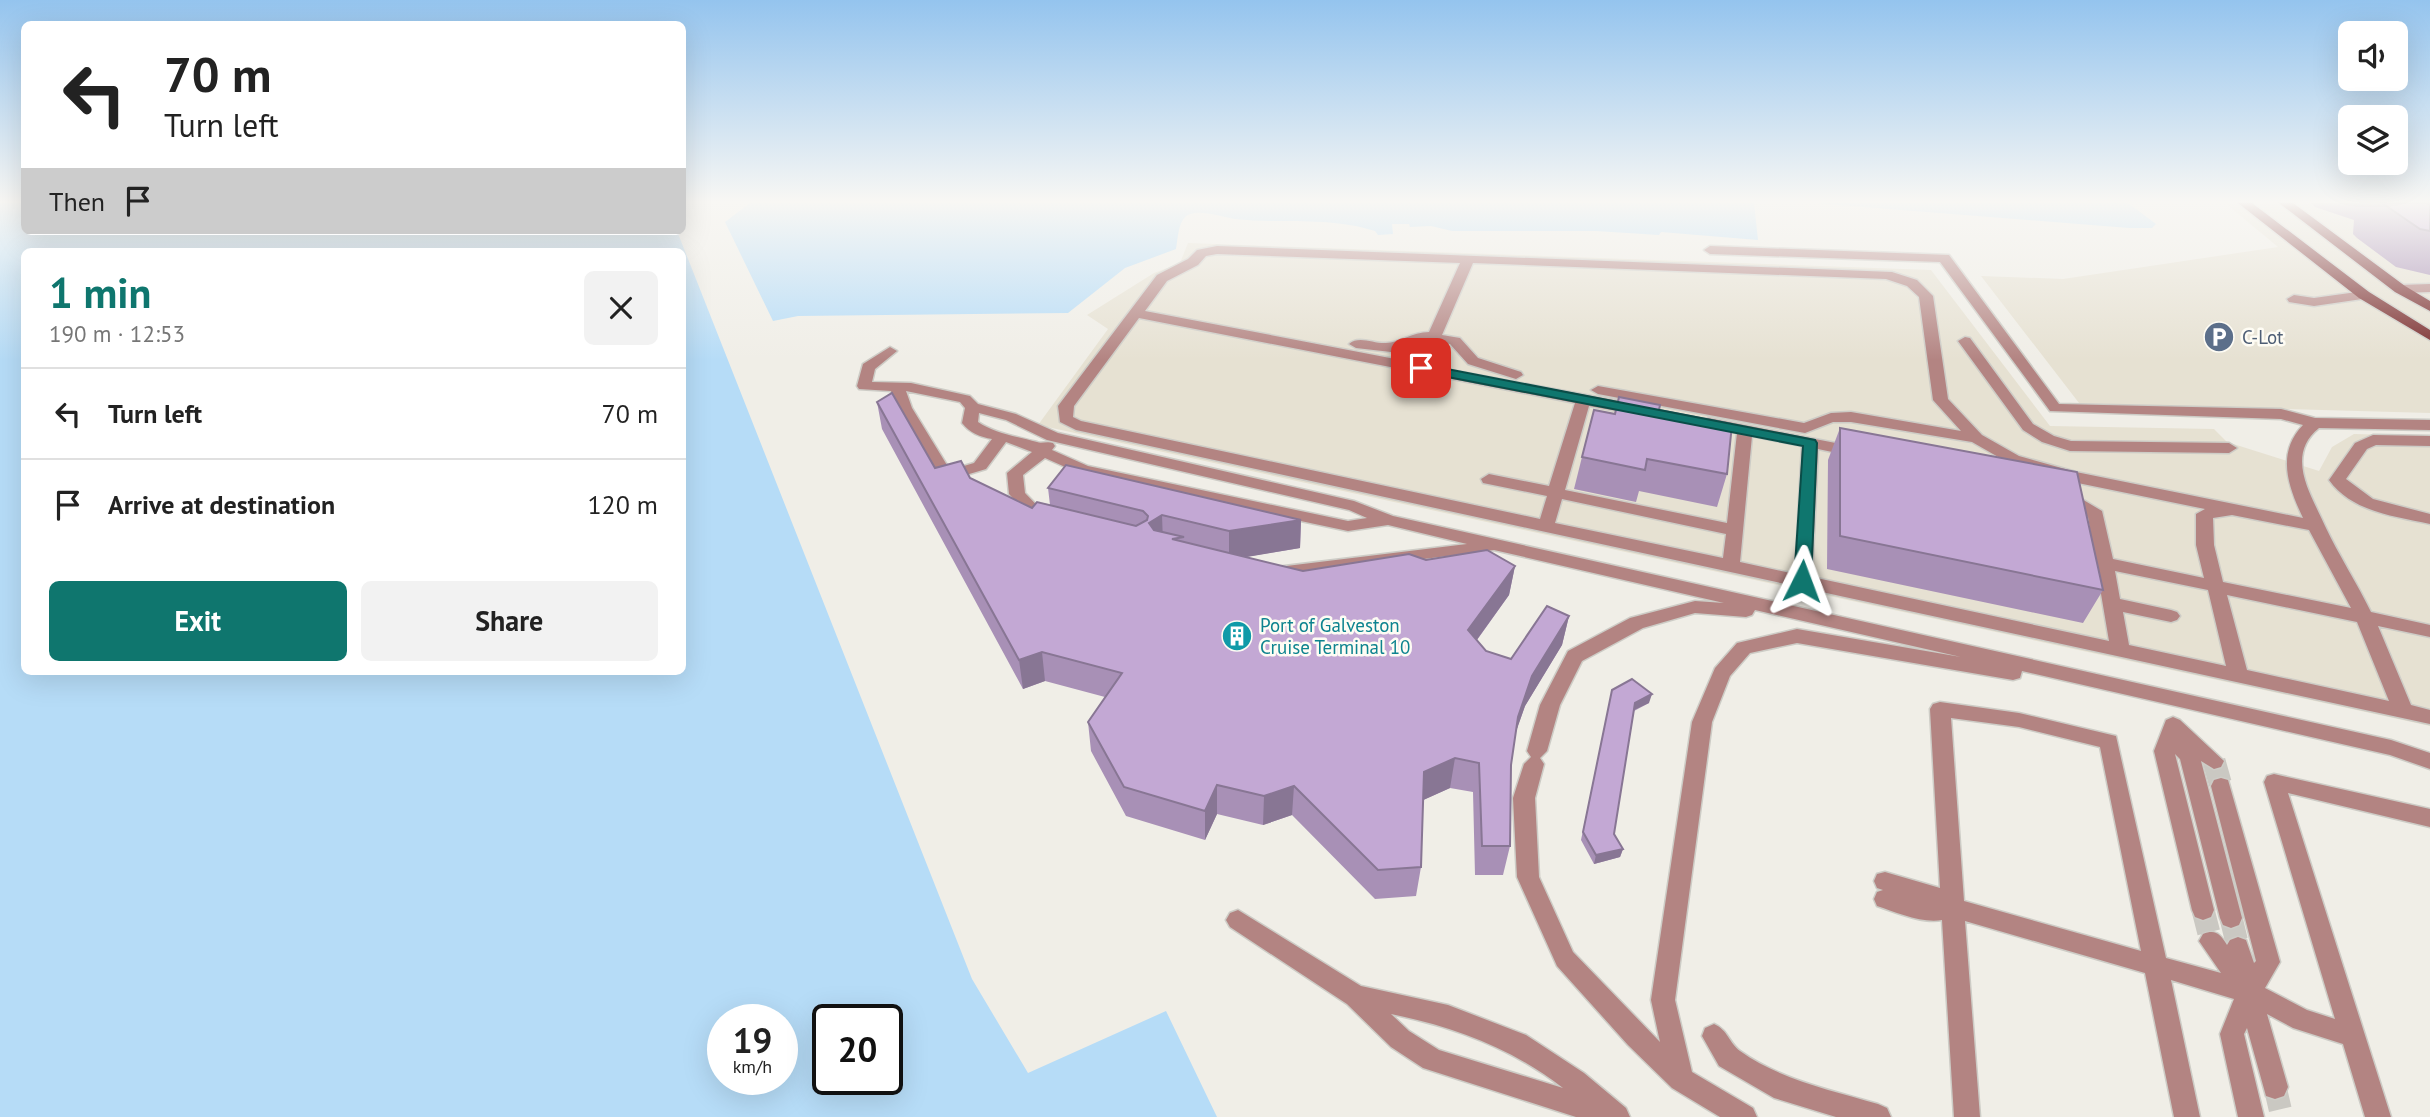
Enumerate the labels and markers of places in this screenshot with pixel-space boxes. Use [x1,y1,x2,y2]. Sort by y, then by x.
parking icon: C-Lot [2202,320,2236,354]
place label: C-Lot [2242,325,2284,349]
pin [1391,338,1451,398]
place label: Port of Galveston Cruise Terminal 10 [1260,613,1410,659]
building icon: Port of Galveston Cruise Terminal 10 [1220,619,1254,653]

